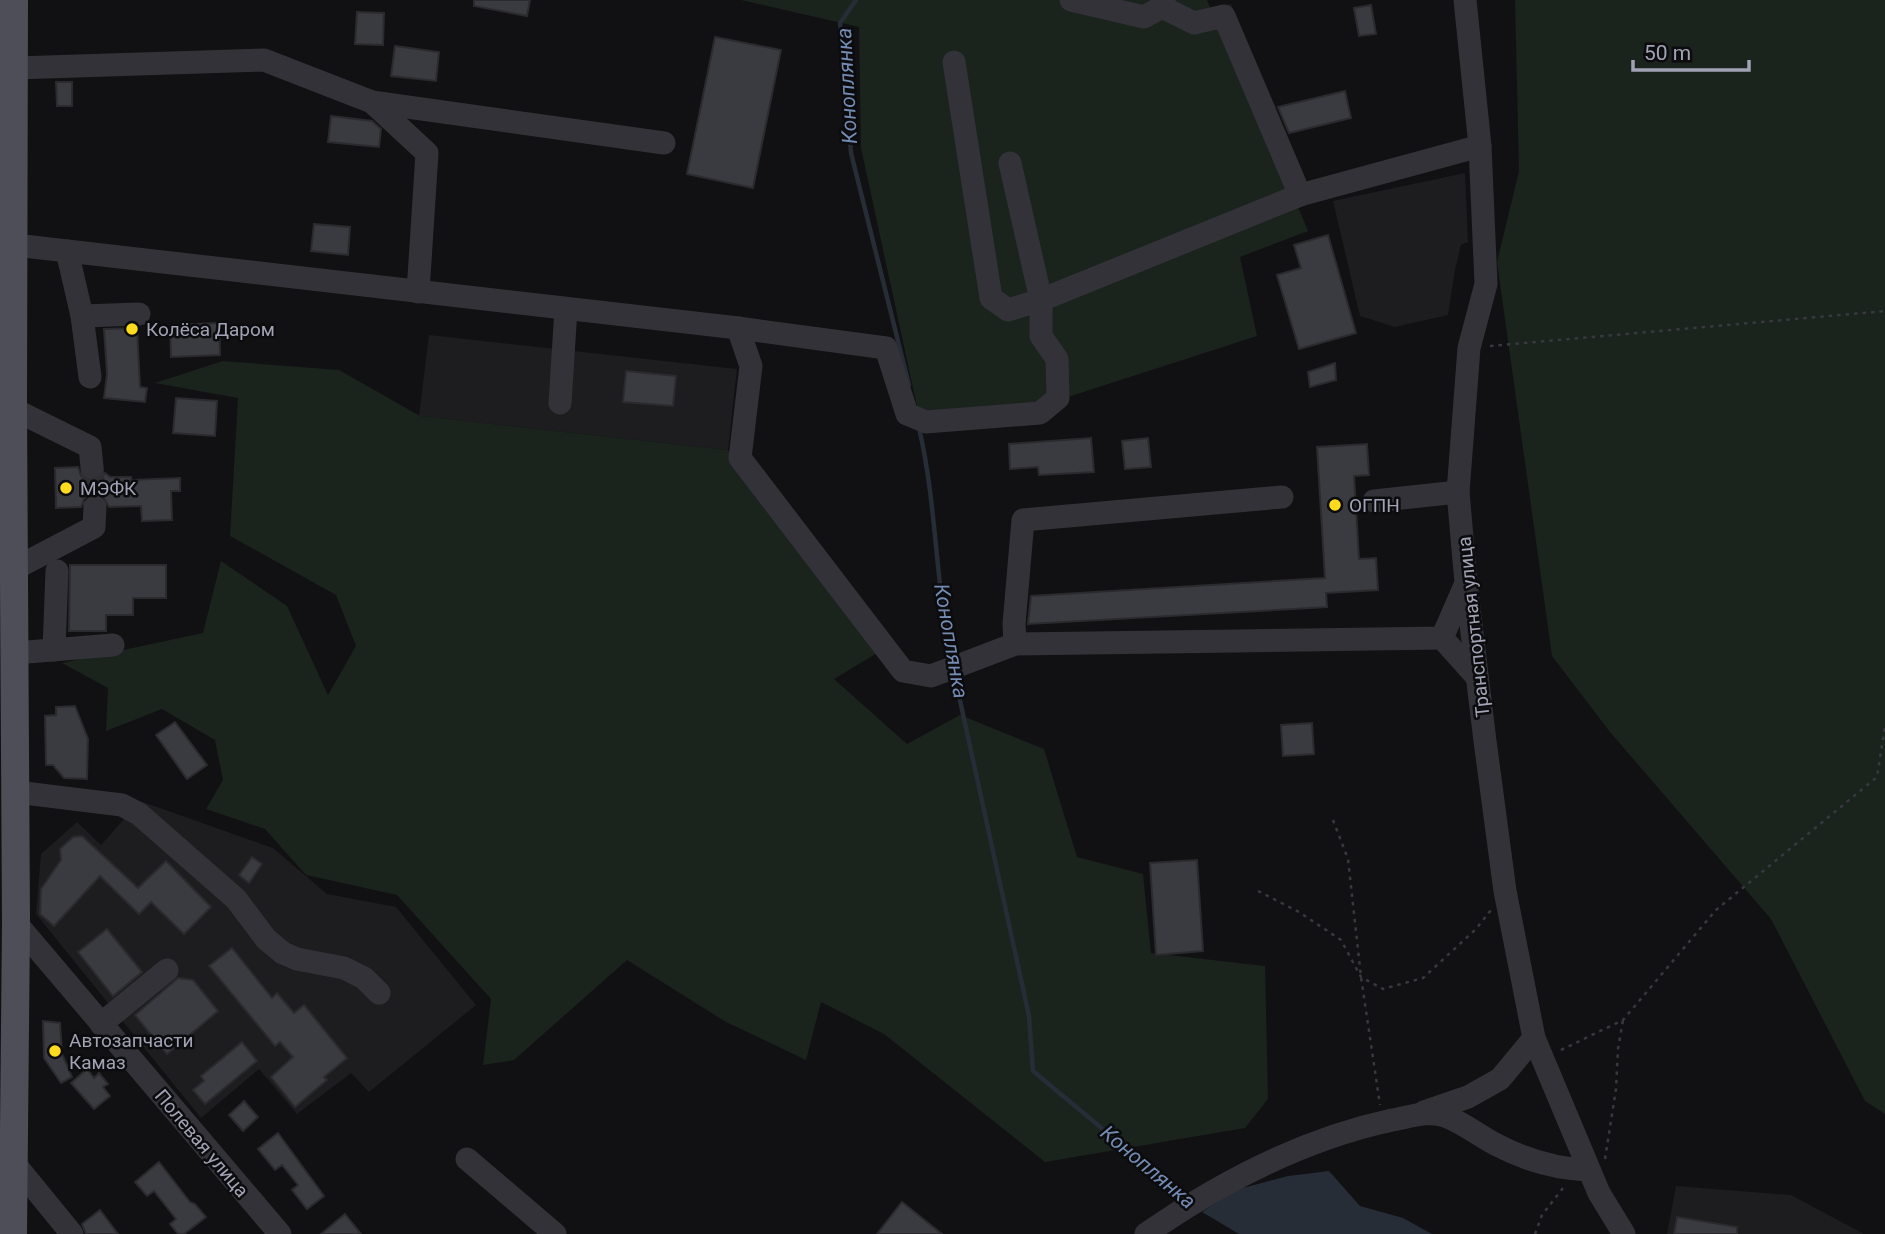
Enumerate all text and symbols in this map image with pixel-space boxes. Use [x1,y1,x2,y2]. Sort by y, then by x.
water label: Коноплянка [832,27,862,145]
scale bar [1633,28,1748,72]
text: 50 m [1644,41,1691,65]
place label: Колёса Даром [146,318,275,341]
marker: Колёса Даром [124,321,140,337]
place label: МЭФК [80,477,137,500]
marker: МЭФК [58,480,74,496]
place label: ОГПН [1349,494,1400,517]
marker: ОГПН [1327,497,1343,513]
street label: Транспортная улица [1453,535,1494,718]
water label: Коноплянка [929,582,973,700]
place label: Автозапчасти Камаз [69,1029,193,1074]
marker: Автозапчасти Камаз [47,1043,63,1059]
street label: Полевая улица [150,1085,253,1202]
water label: Коноплянка [1096,1120,1200,1214]

